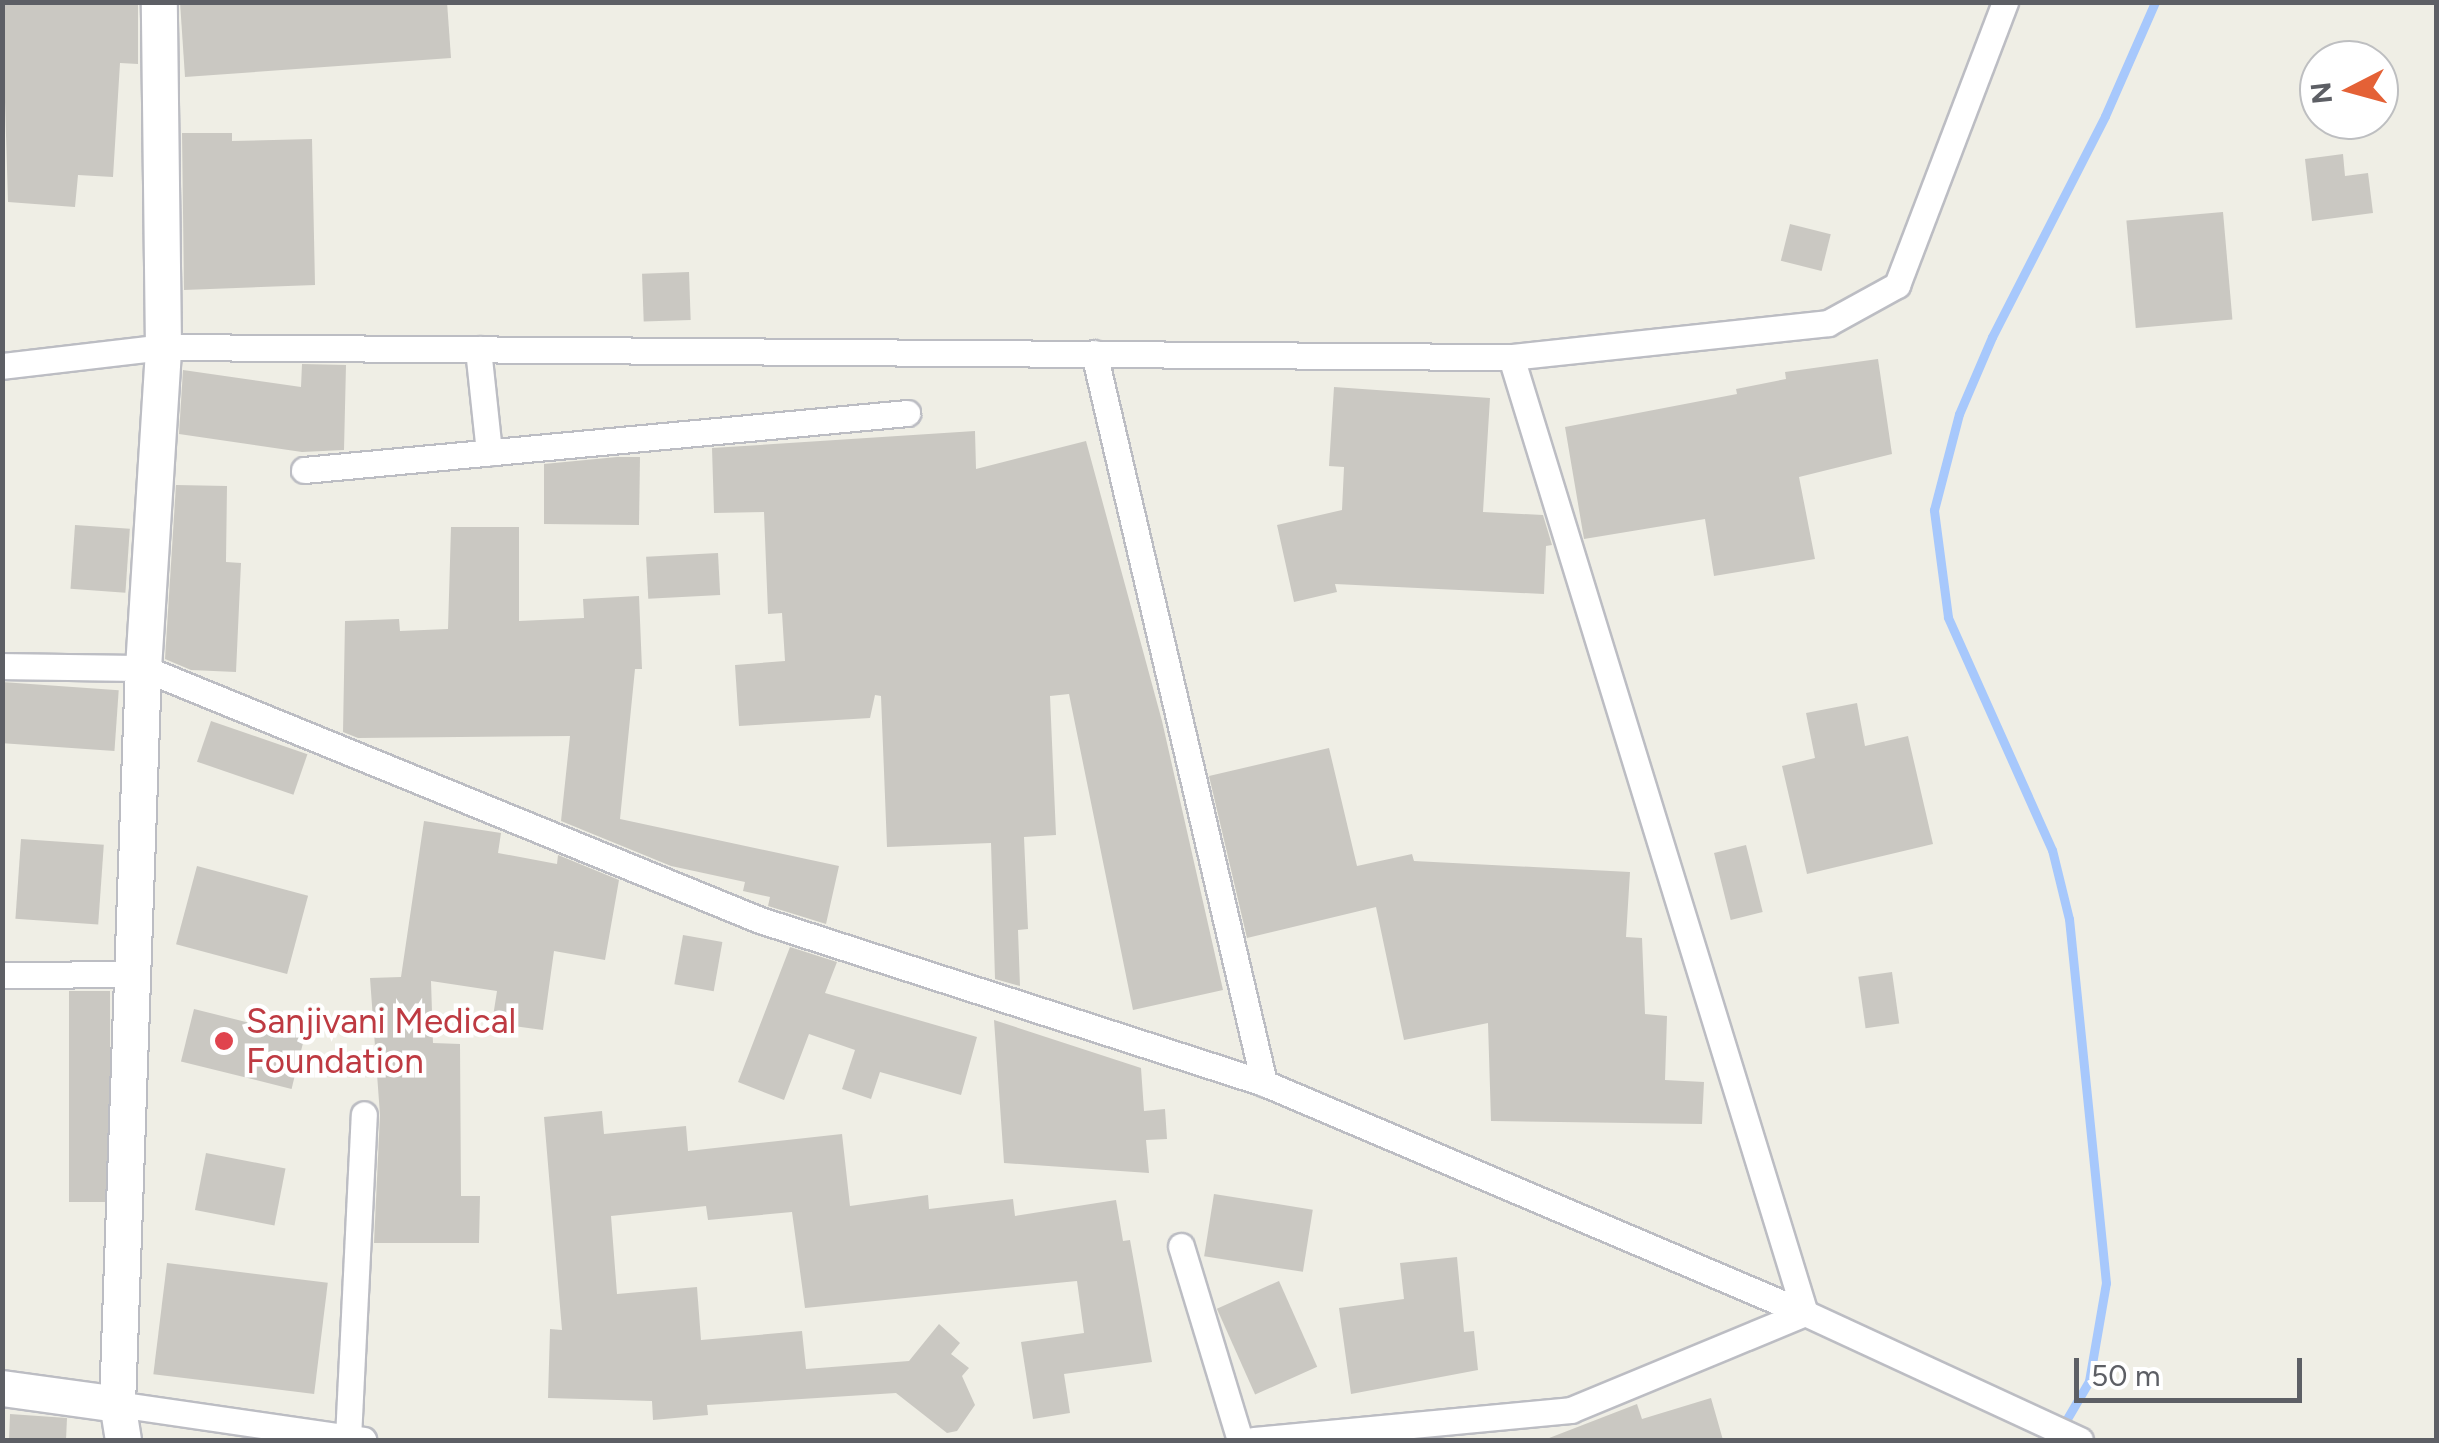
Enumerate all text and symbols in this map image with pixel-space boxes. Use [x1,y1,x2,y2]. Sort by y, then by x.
north arrow [2299,40,2399,140]
text: N [2303,80,2339,105]
place label: Sanjivani Medical Foundation [246,1000,516,1082]
marker: Sanjivani Medical Foundation [211,1028,237,1054]
scale bar [2079,1338,2306,1400]
text: 50 m [2091,1357,2160,1394]

